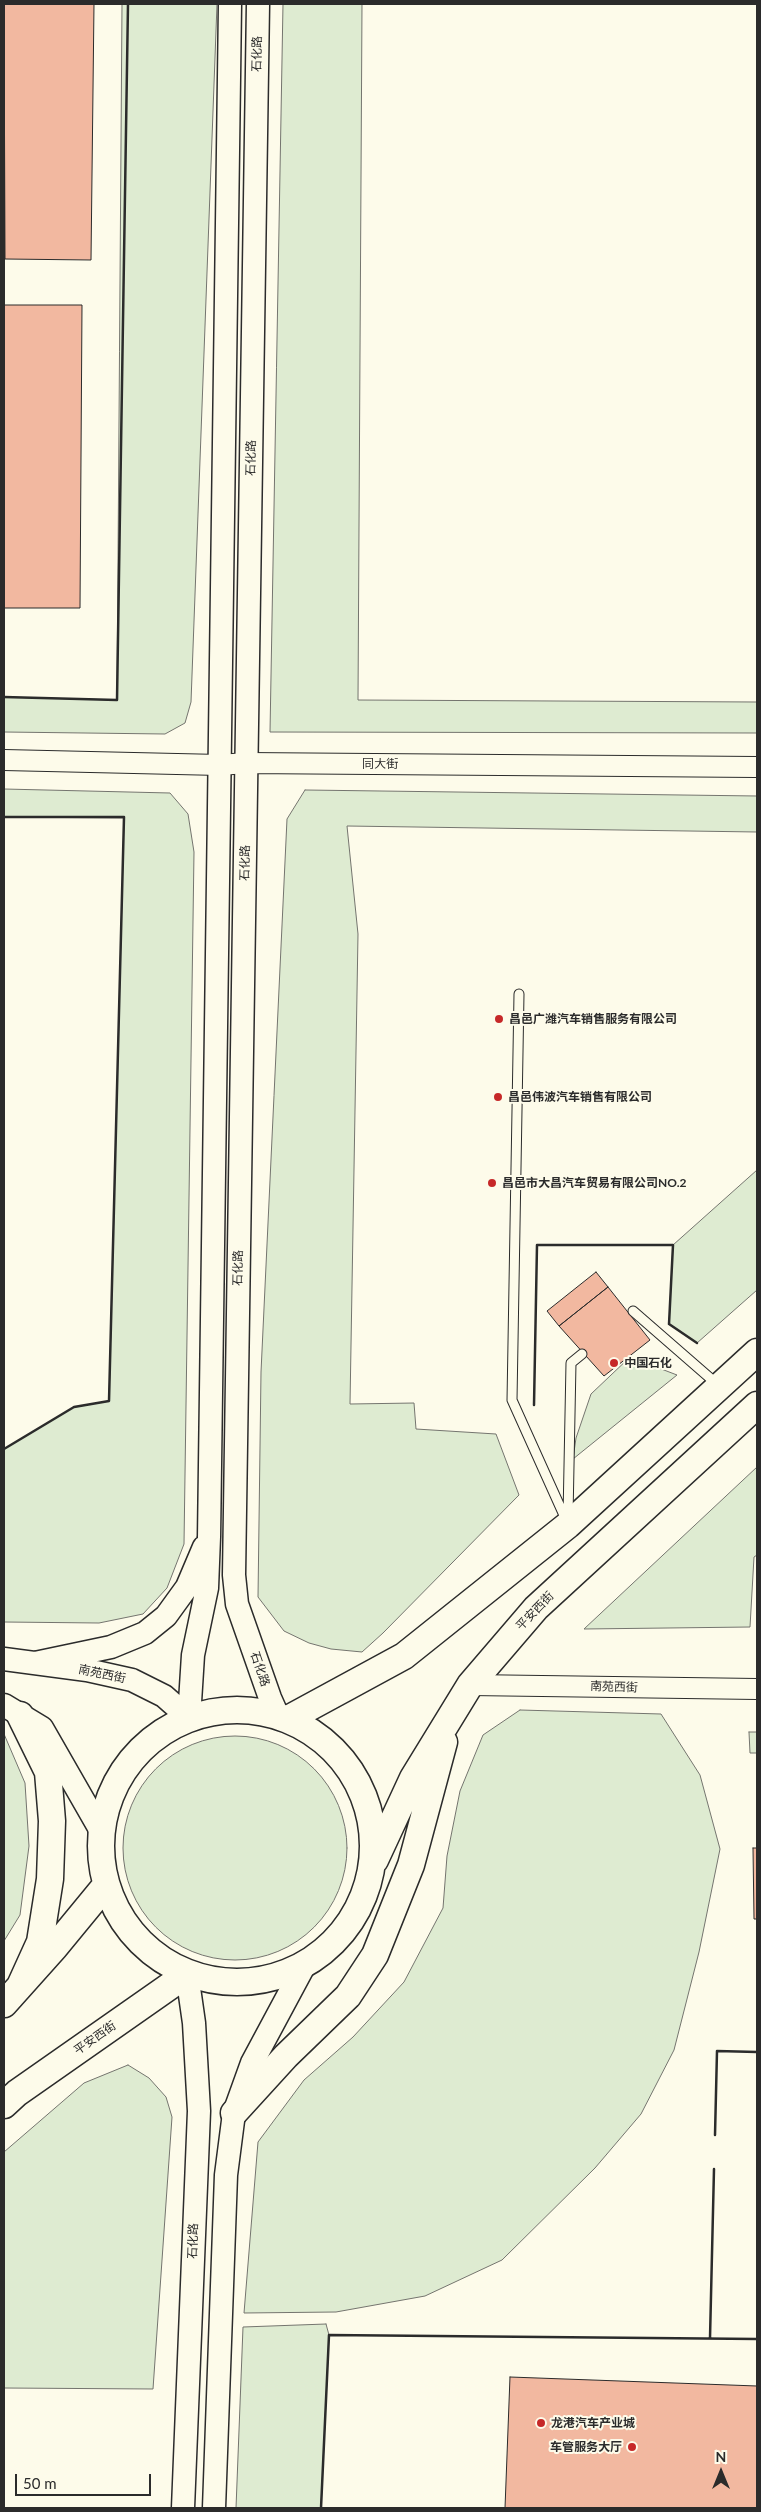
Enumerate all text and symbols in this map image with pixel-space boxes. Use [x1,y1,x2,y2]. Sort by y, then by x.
street label: 石化路 [249,36,265,72]
street label: 石化路 [243,440,259,476]
street label: 同大街 [362,757,398,771]
street label: 石化路 [237,845,253,881]
place label: 昌邑广潍汽车销售服务有限公司 [509,1012,677,1026]
marker: 昌邑广潍汽车销售服务有限公司 [493,1013,505,1025]
place label: 昌邑伟波汽车销售有限公司 [508,1090,652,1104]
marker: 昌邑伟波汽车销售有限公司 [492,1091,504,1103]
place label: 昌邑市大昌汽车贸易有限公司NO.2 [502,1176,687,1190]
marker: 昌邑市大昌汽车贸易有限公司NO.2 [486,1177,498,1189]
street label: 石化路 [230,1250,246,1286]
place label: 中国石化 [624,1356,672,1370]
marker: 中国石化 [608,1357,620,1369]
street label: 平安西街 [513,1589,557,1633]
street label: 石化路 [247,1650,273,1688]
street label: 南苑西街 [77,1662,127,1686]
street label: 南苑西街 [590,1679,638,1695]
street label: 平安西街 [71,2018,119,2058]
street label: 石化路 [185,2223,201,2259]
place label: 龙港汽车产业城 [551,2416,635,2430]
marker: 龙港汽车产业城 [535,2417,547,2429]
place label: 车管服务大厅 [550,2440,622,2454]
marker: 车管服务大厅 [626,2441,638,2453]
north arrow [696,2447,746,2497]
text: N [716,2448,726,2465]
scale bar [18,2464,154,2496]
text: 50 m [23,2474,57,2492]

